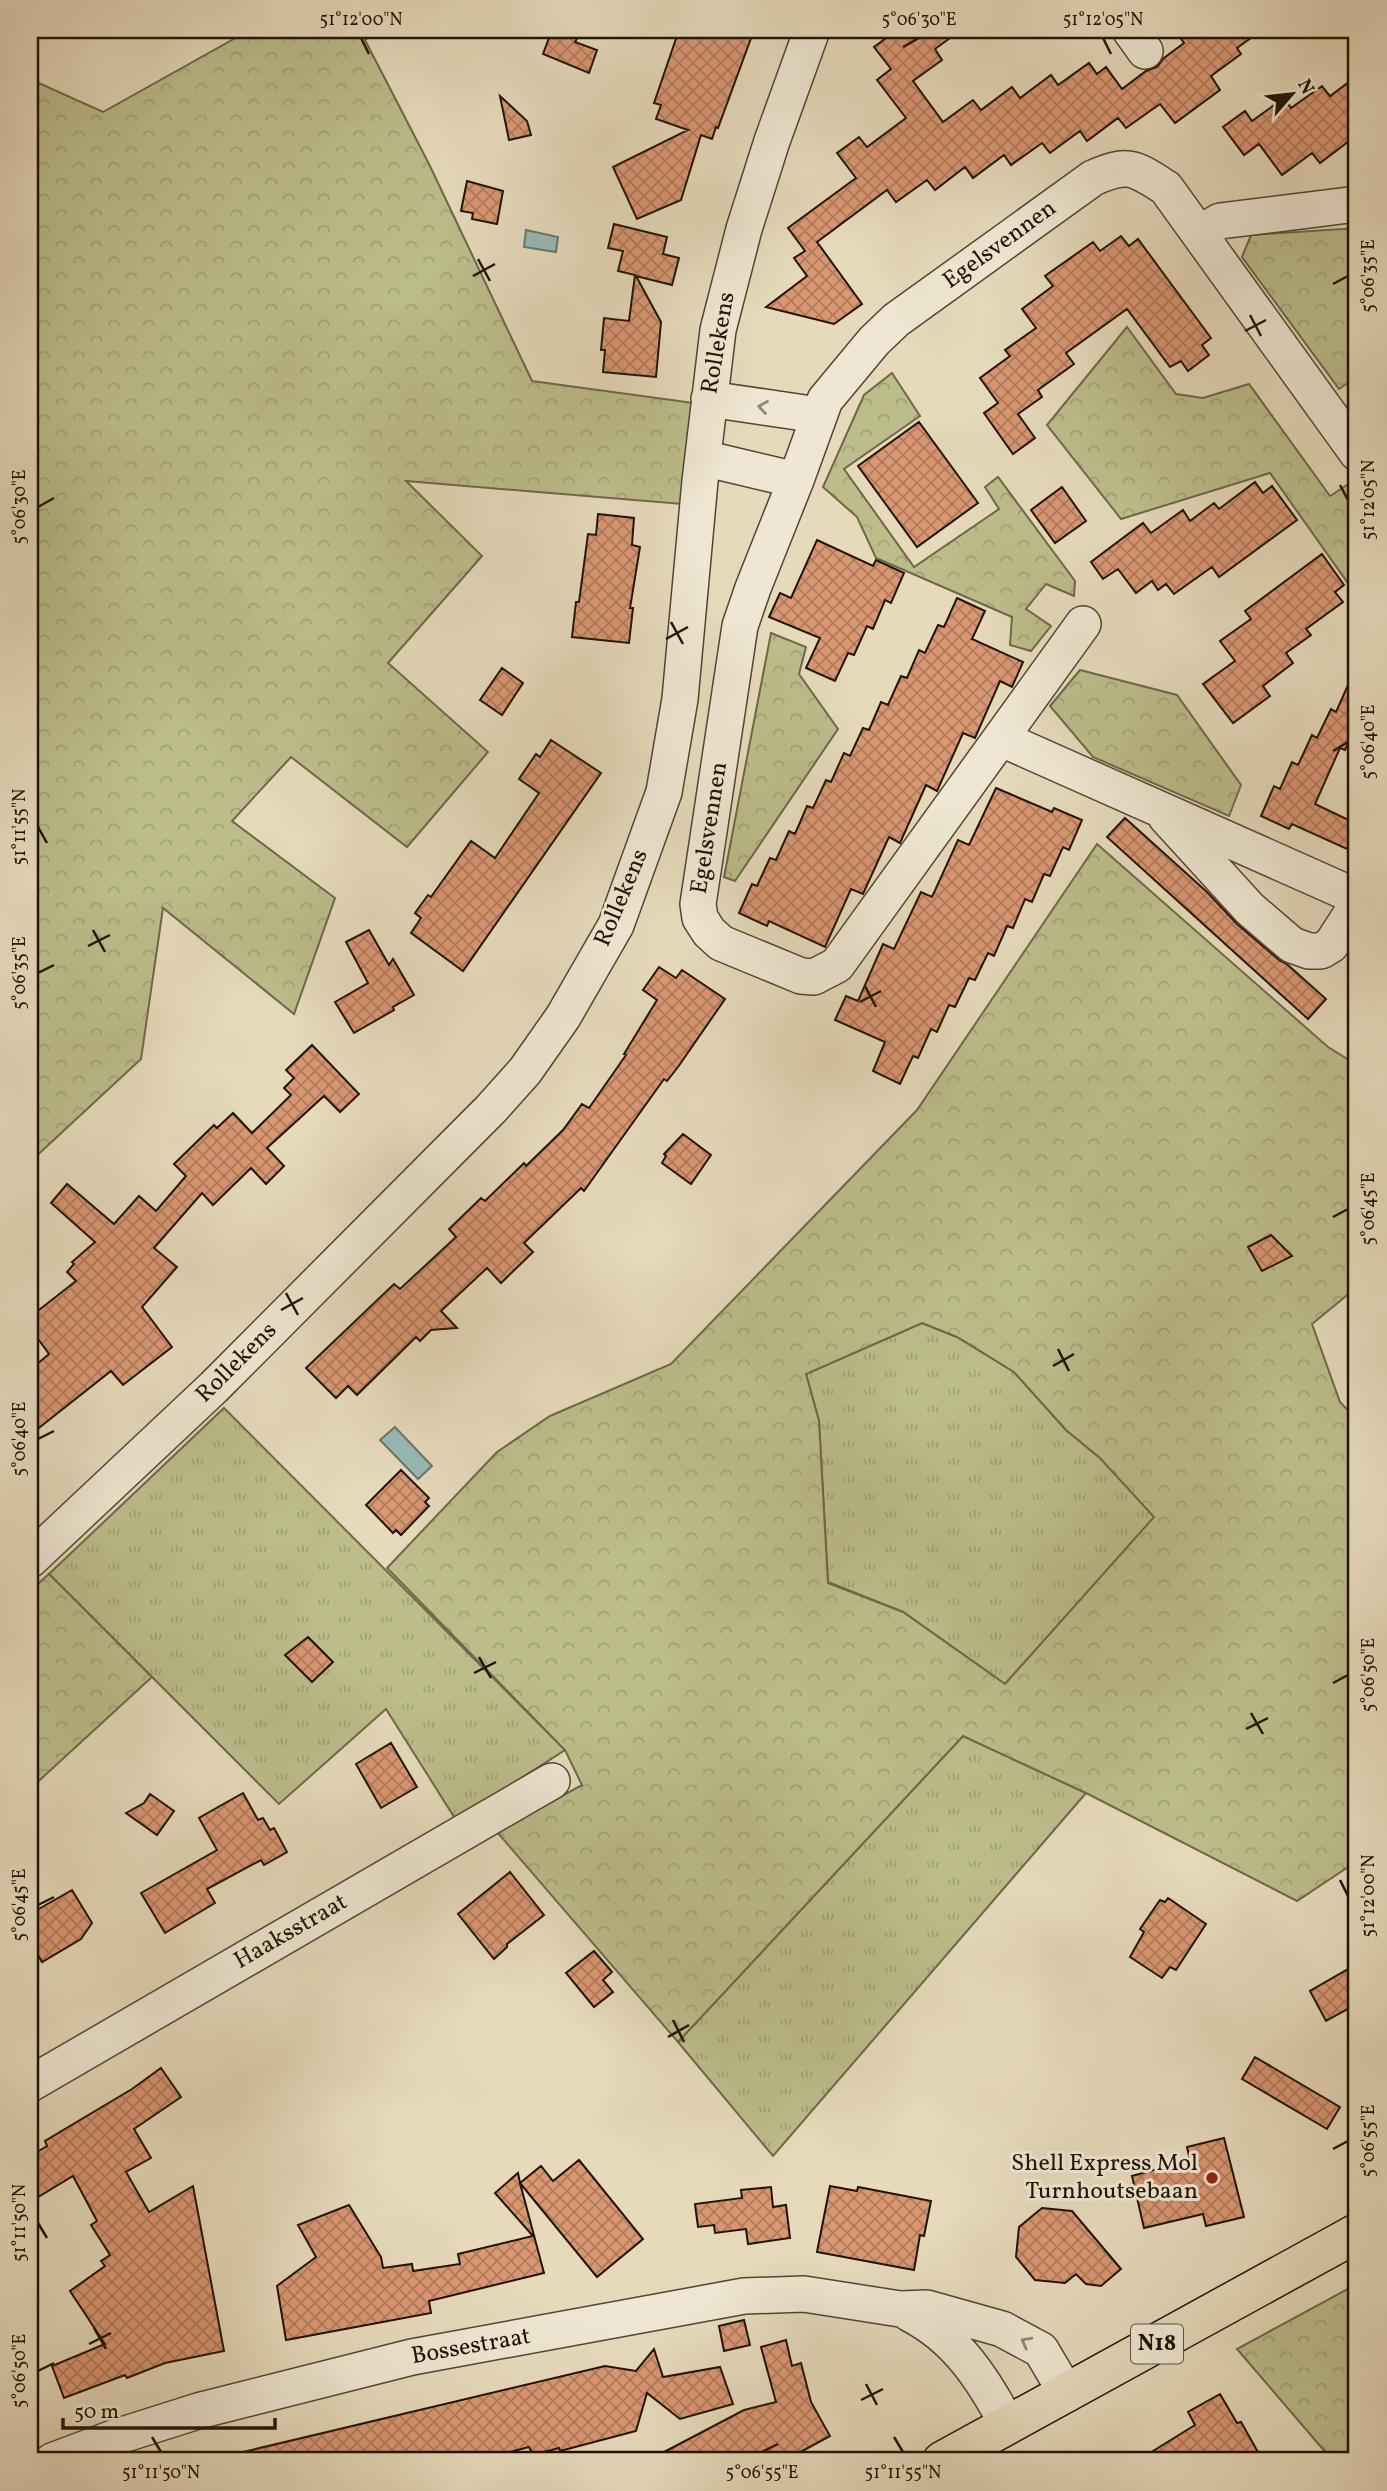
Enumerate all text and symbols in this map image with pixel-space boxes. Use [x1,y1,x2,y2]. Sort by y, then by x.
text: 51°12'00"N [319,8,403,33]
text: 5°06'30"E [881,8,957,33]
text: 51°12'05"N [1063,8,1143,33]
north arrow [1258,60,1328,130]
text: N [1291,75,1320,99]
street label: Egelsvennen [936,192,1064,298]
text: 5°06'35"E [1357,239,1382,313]
street label: Rollekens [693,289,745,397]
one-way arrow [758,400,769,415]
text: 51°12'05"N [1357,460,1382,540]
text: 5°06'30"E [8,469,33,545]
text: 5°06'40"E [1357,704,1382,780]
street label: Egelsvennen [683,760,737,896]
text: 51°11'55"N [8,789,33,865]
street label: Rollekens [586,844,658,952]
text: 5°06'35"E [8,936,33,1010]
text: 5°06'45"E [1357,1172,1382,1246]
street label: Rollekens [189,1315,285,1411]
text: 5°06'40"E [8,1401,33,1477]
text: 5°06'50"E [1357,1638,1382,1712]
text: 51°12'00"N [1357,1854,1382,1938]
text: 5°06'45"E [8,1868,33,1942]
street label: Haaksstraat [228,1886,354,1978]
text: 5°06'55"E [1357,2104,1382,2178]
place label: Shell Express Mol Turnhoutsebaan [1011,2147,1198,2209]
marker: Shell Express Mol Turnhoutsebaan [1204,2170,1220,2186]
text: 51°11'50"N [8,2184,33,2262]
street label: Bossestraat [409,2320,533,2374]
road number: N18 [1131,2324,1183,2364]
text: 5°06'50"E [8,2334,33,2408]
one-way arrow [1021,2337,1033,2350]
scale bar [63,2386,275,2430]
text: 50 m [74,2398,119,2427]
text: 51°11'50"N [122,2461,200,2486]
text: 5°06'55"E [725,2461,799,2486]
text: 51°11'55"N [865,2461,941,2486]

